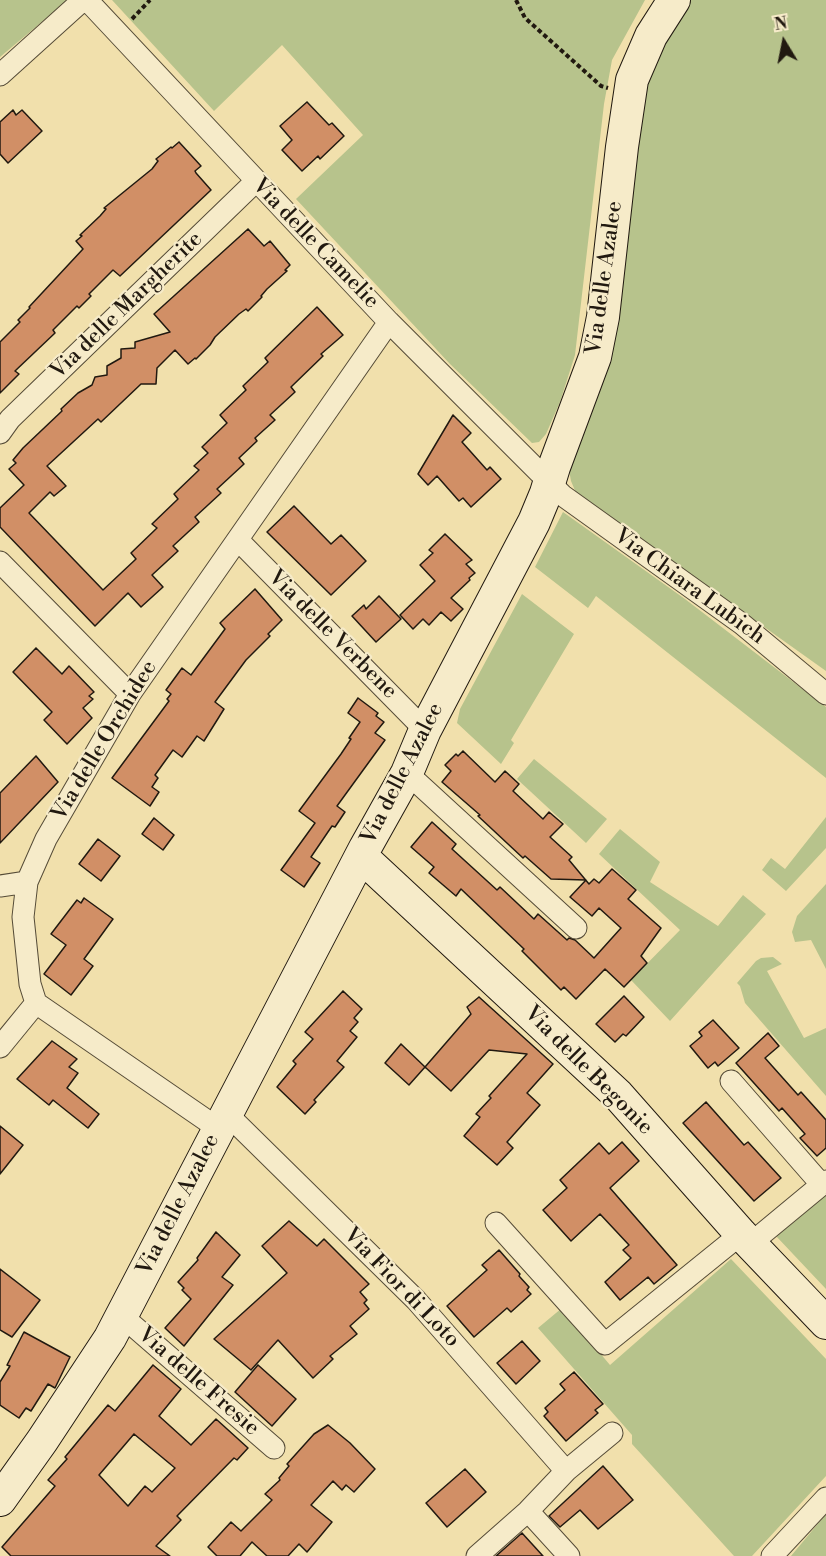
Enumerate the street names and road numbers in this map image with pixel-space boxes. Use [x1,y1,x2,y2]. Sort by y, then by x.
street label: Via delle Camelie [246,173,384,315]
street label: Via delle Azalee [581,199,629,357]
street label: Via delle Margherite [46,227,208,385]
street label: Via Chiara Lubich [608,523,770,651]
street label: Via delle Verbene [262,565,402,705]
street label: Via delle Orchidee [47,656,163,826]
street label: Via delle Azalee [356,699,450,849]
street label: Via delle Begonie [518,1001,658,1141]
street label: Via delle Azalee [132,1130,226,1280]
street label: Via Fior di Loto [337,1223,465,1353]
street label: Via delle Fresie [132,1322,264,1442]

